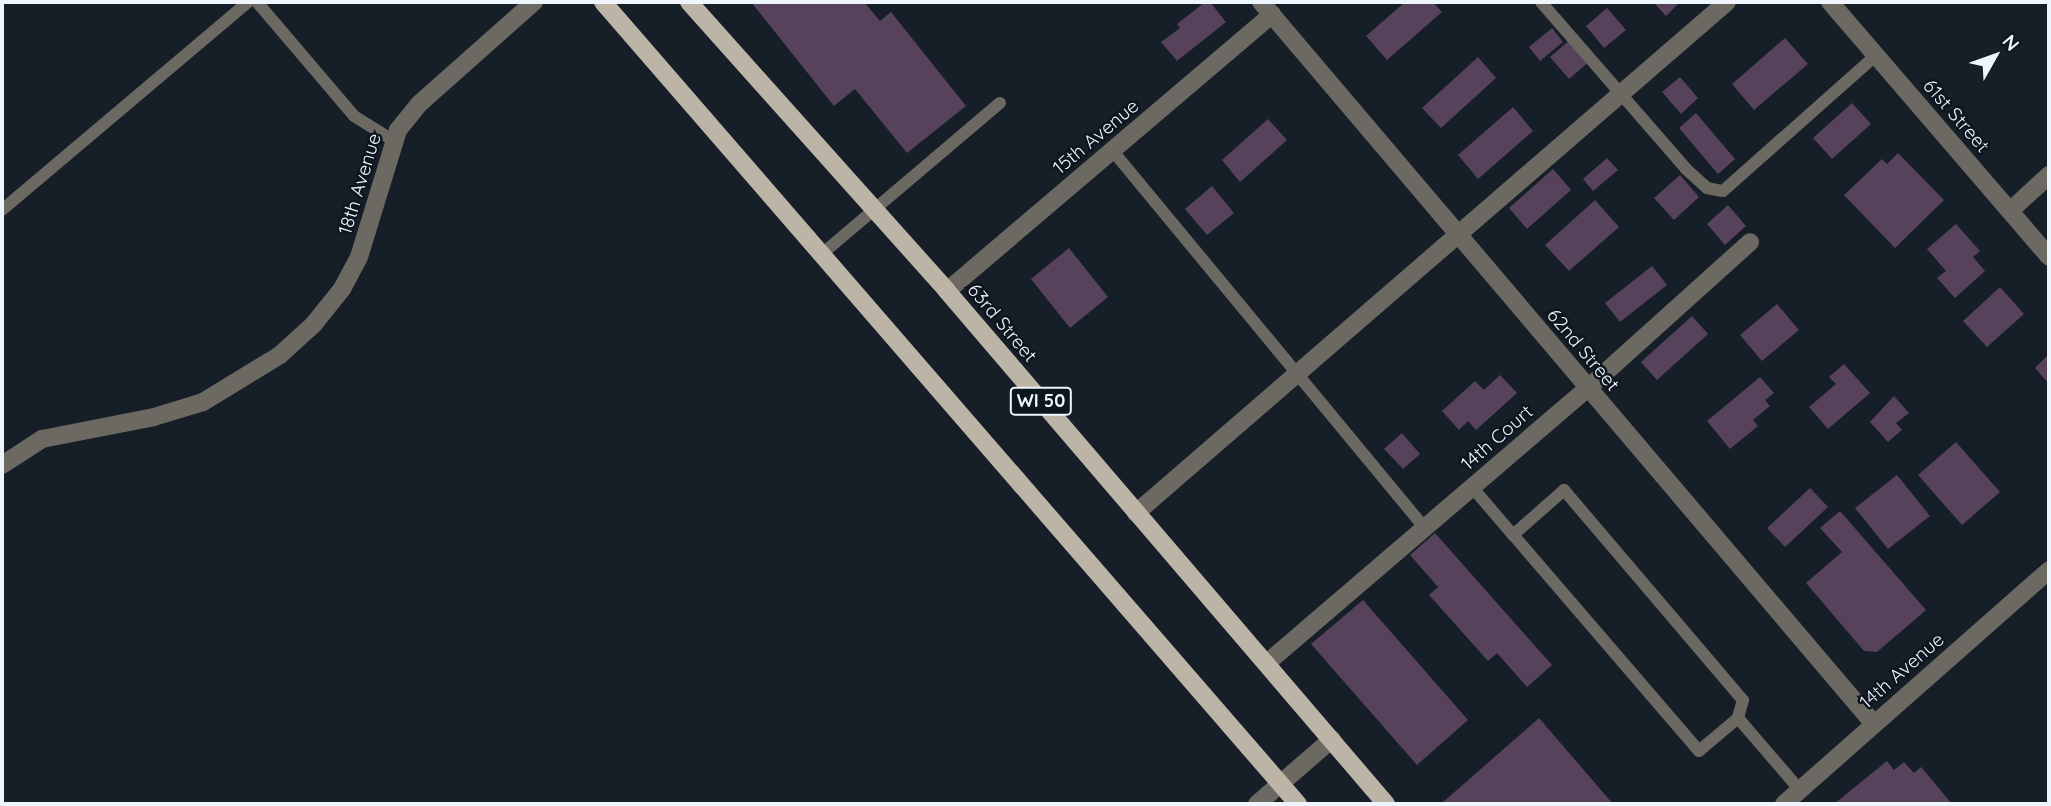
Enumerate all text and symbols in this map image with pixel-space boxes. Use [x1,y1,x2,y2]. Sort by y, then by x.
north arrow [1960,21,2030,91]
text: N [1997,29,2025,56]
street label: 61st Street [1918,75,1994,157]
street label: 15th Avenue [1049,95,1143,179]
street label: 18th Avenue [334,131,386,237]
street label: 63rd Street [963,279,1041,367]
street label: 62nd Street [1542,304,1624,396]
road number: WI 50 [1010,386,1072,416]
street label: 14th Court [1456,401,1538,475]
street label: 14th Avenue [1855,628,1949,714]

